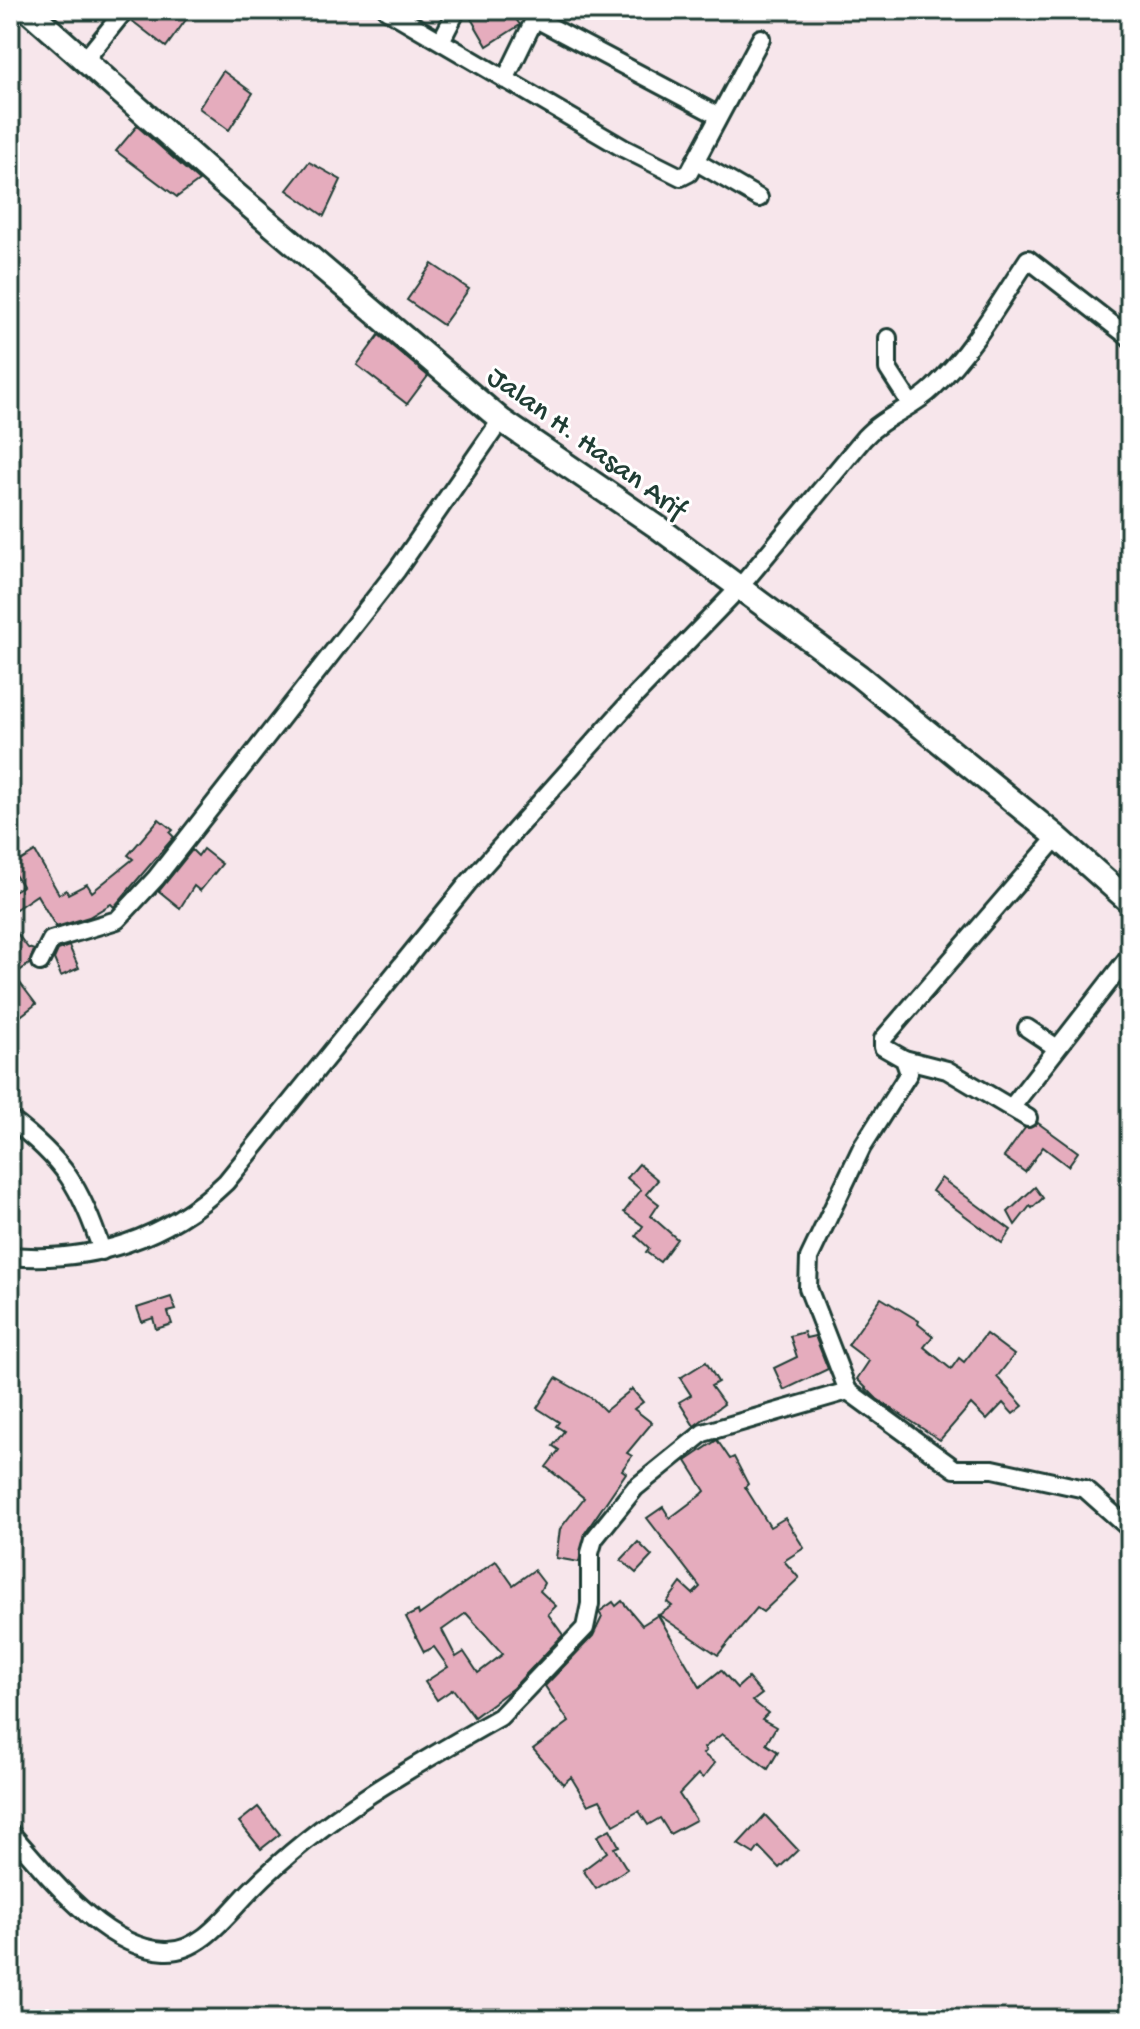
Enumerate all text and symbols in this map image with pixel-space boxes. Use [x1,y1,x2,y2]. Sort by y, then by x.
street label: Jalan H. Hasan Arif [479,361,694,530]

